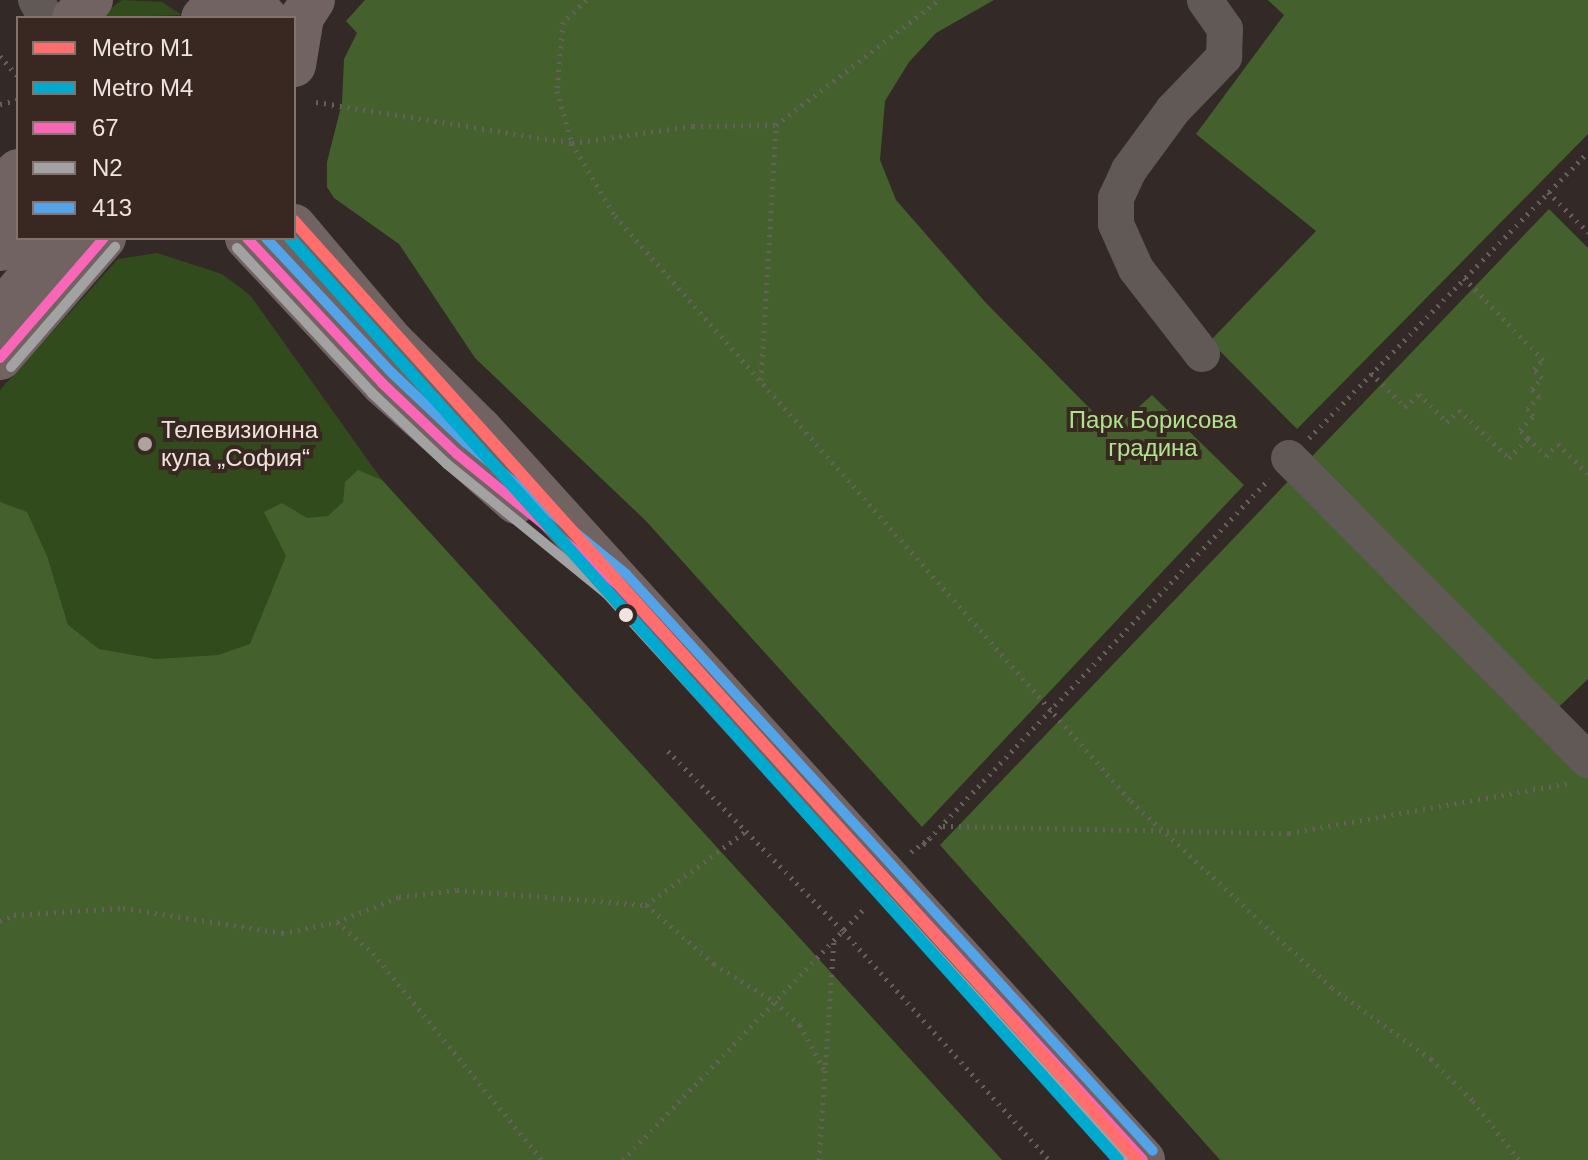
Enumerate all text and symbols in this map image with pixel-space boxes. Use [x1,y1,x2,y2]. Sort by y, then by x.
legend [16,16,296,240]
text: Metro M1 [92,34,193,61]
text: Metro M4 [92,74,193,101]
text: 67 [92,114,119,141]
text: N2 [92,154,123,181]
text: 413 [92,194,132,221]
park label: Парк Борисова градина [1069,406,1237,462]
place label: Телевизионна кула „София“ [161,416,318,472]
marker: Телевизионна кула „София“ [136,435,154,453]
unlabelled marker [618,607,634,623]

